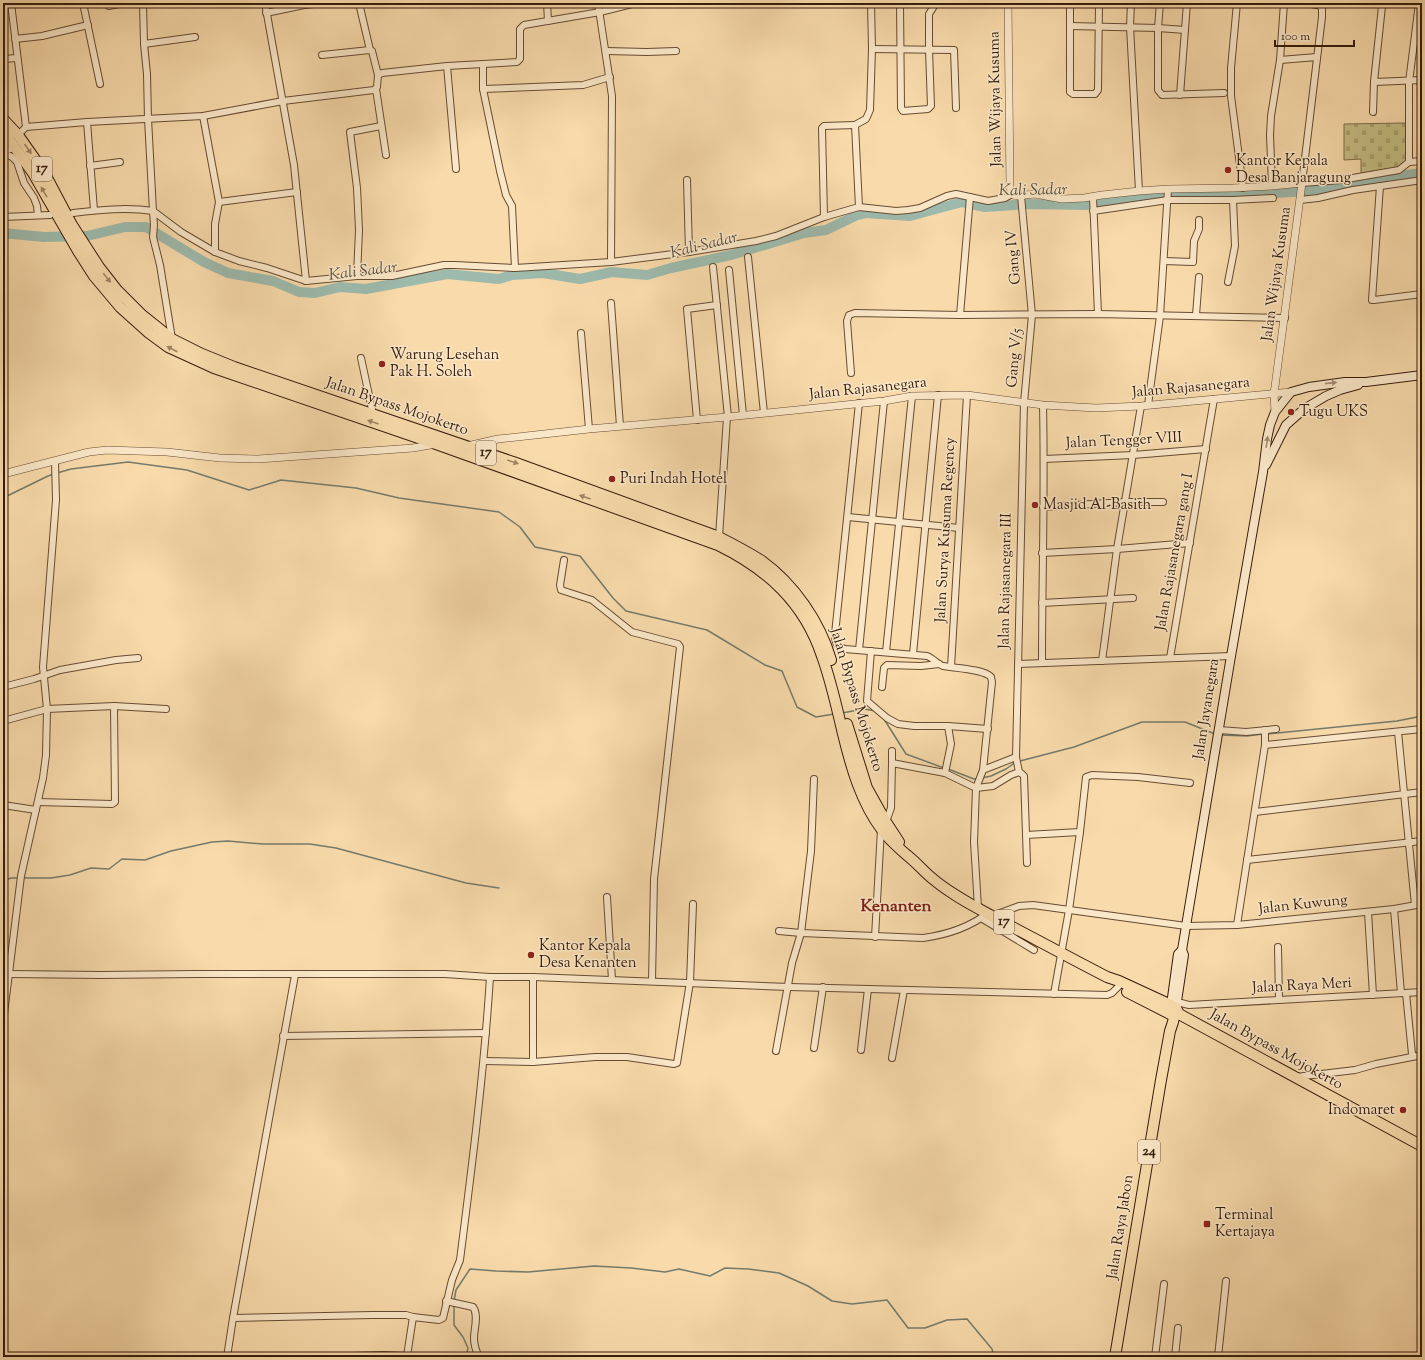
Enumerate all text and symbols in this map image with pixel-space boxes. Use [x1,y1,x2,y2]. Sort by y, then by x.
scale bar [1275,22,1354,48]
text: 100 m [1281,28,1310,46]
street label: Jalan Wijaya Kusuma [984,31,1008,168]
one-way arrow [24,144,32,154]
place label: Kantor Kepala Desa Banjaragung [1236,151,1351,189]
road number: 17 [32,157,52,181]
marker: Kantor Kepala Desa Banjaragung [1223,165,1233,175]
water label: Kali Sadar [998,179,1068,203]
one-way arrow [41,186,47,198]
street label: Jalan Wijaya Kusuma [1257,205,1297,344]
water label: Kali Sadar [668,226,741,265]
street label: Gang IV [1001,228,1027,286]
water label: Kali Sadar [327,256,399,288]
one-way arrow [103,273,112,284]
street label: Gang V/5 [1002,327,1028,389]
one-way arrow [166,345,178,352]
place label: Warung Lesehan Pak H. Soleh [390,345,500,383]
marker: Warung Lesehan Pak H. Soleh [377,359,387,369]
street label: Jalan Bypass Mojokerto [322,372,471,441]
street label: Jalan Rajasanegara [807,372,928,406]
street label: Jalan Rajasanegara [1130,372,1251,404]
one-way arrow [1325,380,1337,387]
place label: Tugu UKS [1299,402,1368,423]
marker: Tugu UKS [1286,407,1296,417]
one-way arrow [366,419,378,425]
street label: Jalan Tengger VIII [1064,427,1183,455]
one-way arrow [1264,435,1270,448]
street label: Jalan Surya Kusuma Regency [931,436,961,624]
road number: 17 [476,441,496,465]
one-way arrow [507,459,519,465]
place label: Puri Indah Hotel [620,469,727,490]
street label: Jalan Rajasanegara gang I [1151,471,1199,633]
marker: Puri Indah Hotel [607,474,617,484]
one-way arrow [578,494,590,500]
place label: Masjid Al-Basith [1043,495,1152,516]
marker: Masjid Al-Basith [1030,500,1040,510]
street label: Jalan Rajasanegara III [994,513,1018,650]
street label: Jalan Bypass Mojokerto [824,625,888,774]
street label: Jalan Jayanegara [1188,657,1225,762]
street label: Jalan Kuwung [1256,890,1349,920]
district label: Kenanten [860,895,932,919]
road number: 17 [994,910,1014,934]
place label: Kantor Kepala Desa Kenanten [539,936,637,974]
marker: Kantor Kepala Desa Kenanten [526,950,536,960]
street label: Jalan Raya Meri [1251,973,1352,999]
street label: Jalan Bypass Mojokerto [1205,1004,1346,1095]
place label: Indomaret [1328,1100,1395,1121]
marker: Indomaret [1398,1105,1408,1115]
road number: 24 [1138,1140,1160,1164]
street label: Jalan Raya Jabon [1102,1173,1140,1282]
place label: Terminal Kertajaya [1215,1205,1275,1243]
marker: Terminal Kertajaya [1202,1219,1212,1229]

